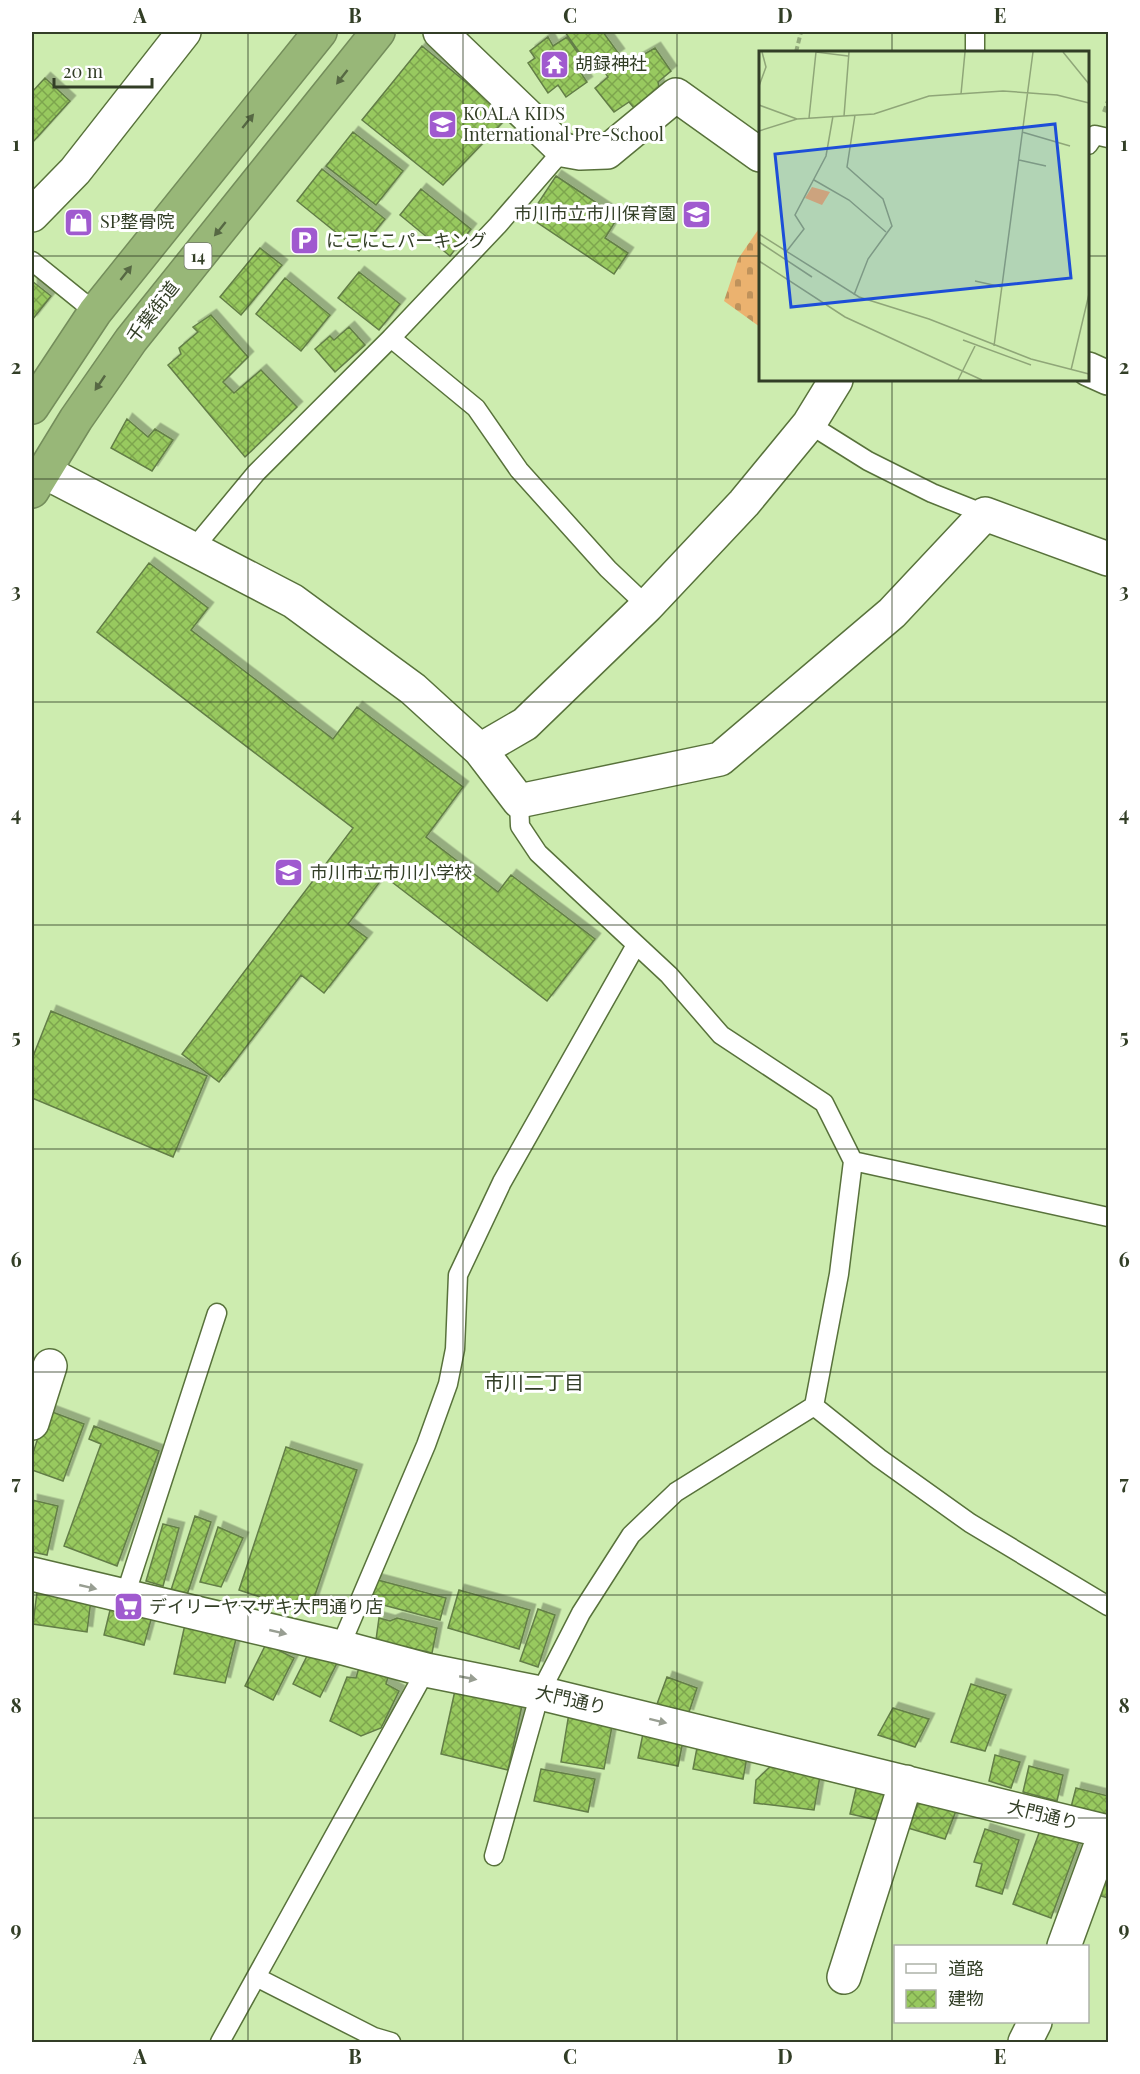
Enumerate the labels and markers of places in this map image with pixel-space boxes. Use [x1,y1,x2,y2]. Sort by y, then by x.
temple icon: 胡録神社 [538,48,570,80]
place label: 胡録神社 [575,51,647,75]
place label: KOALA KIDS International Pre-School [463,101,664,146]
school or university icon: KOALA KIDS International Pre-School [426,108,458,140]
school or university icon: 市川市立市川保育園 [681,198,713,230]
place label: 市川市立市川保育園 [514,201,676,225]
shop icon: SP整骨院 [63,206,95,238]
place label: SP整骨院 [100,209,174,233]
parking icon: にこにこパーキング [289,225,321,257]
place label: にこにこパーキング [326,228,487,252]
school or university icon: 市川市立市川小学校 [273,857,305,889]
place label: 市川市立市川小学校 [310,860,472,884]
supermarket icon: デイリーヤマザキ大門通り店 [112,1591,144,1623]
place label: デイリーヤマザキ大門通り店 [149,1594,383,1618]

